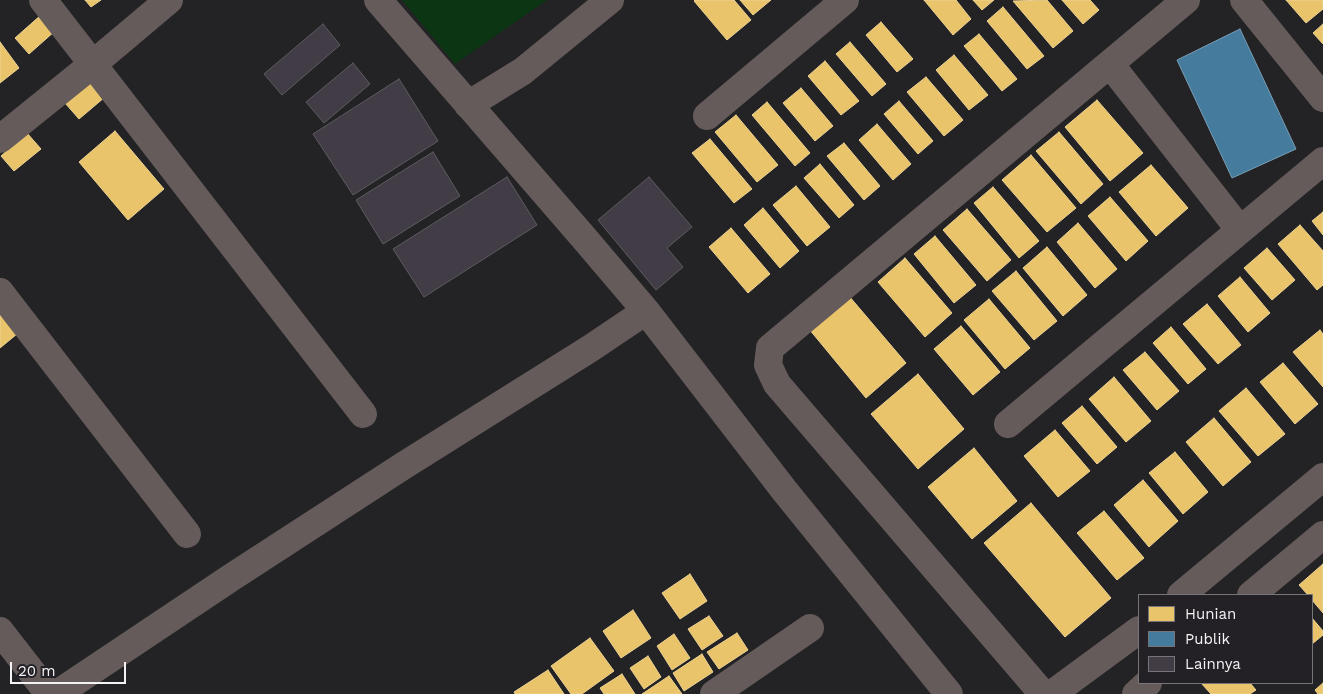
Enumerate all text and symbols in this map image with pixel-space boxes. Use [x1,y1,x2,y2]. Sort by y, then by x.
legend [1138,594,1313,684]
text: Hunian [1185,605,1236,623]
text: Publik [1185,630,1230,648]
scale bar [12,652,129,684]
text: Lainnya [1185,655,1241,673]
text: 20 m [18,662,56,680]

